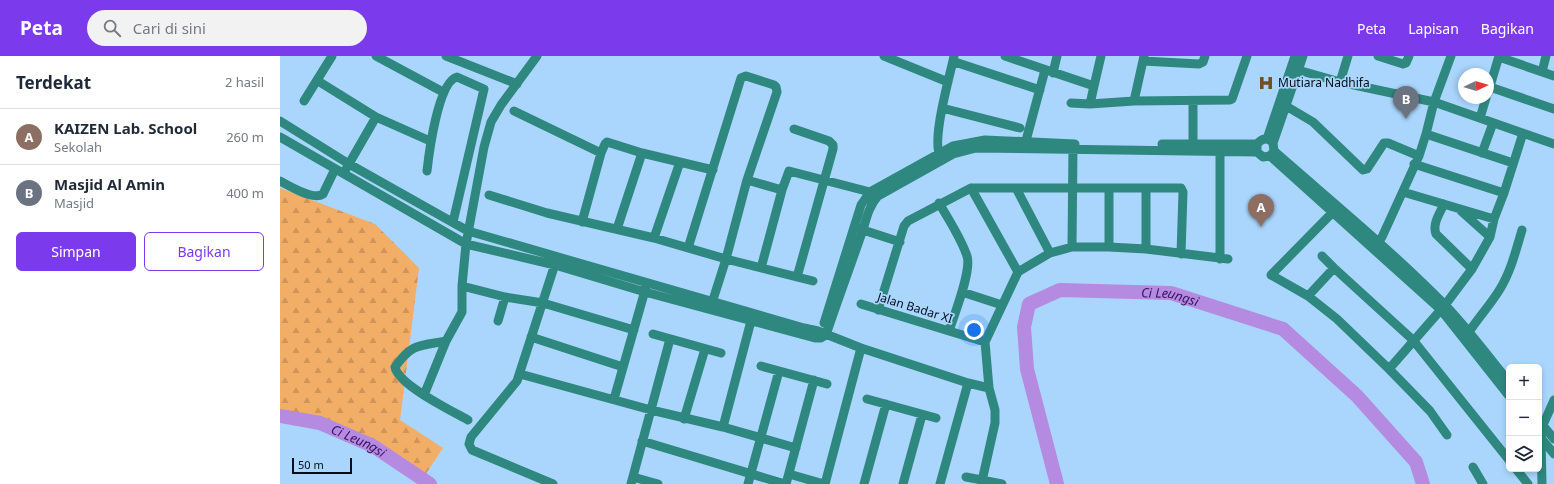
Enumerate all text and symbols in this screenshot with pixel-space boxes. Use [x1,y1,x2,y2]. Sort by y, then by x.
search box [87,10,367,46]
text: Peta [20,15,63,41]
icon: search [101,17,123,39]
text: Cari di sini [133,18,206,38]
text: Peta [1357,19,1386,38]
text: Lapisan [1408,19,1459,38]
text: Bagikan [1481,19,1534,38]
north arrow [1458,68,1494,104]
text: Terdekat [16,71,91,94]
text: 2 hasil [225,73,264,91]
hospital icon: Mutiara Nadhifa [1257,74,1275,92]
place label: Mutiara Nadhifa [1278,74,1370,91]
pin: B [1393,86,1419,119]
text: KAIZEN Lab. School [54,118,197,138]
text: A [25,128,34,146]
text: 260 m [226,128,264,146]
text: Sekolah [54,138,102,156]
text: Masjid Al Amin [54,174,165,194]
text: B [25,184,33,202]
text: 400 m [226,184,264,202]
text: Masjid [54,194,94,212]
pin: A [1248,194,1274,227]
button: Simpan [16,232,136,271]
button: Bagikan [144,232,264,271]
water label: Ci Leungsi [1141,283,1202,311]
street label: Jalan Badar XI [874,288,955,327]
your location [964,320,984,340]
map controls [1506,364,1542,472]
button: + [1506,364,1542,400]
button: − [1506,400,1542,436]
water label: Ci Leungsi [328,420,390,462]
button: layers [1506,436,1542,472]
scale bar [292,456,352,475]
text: 50 m [298,457,324,472]

